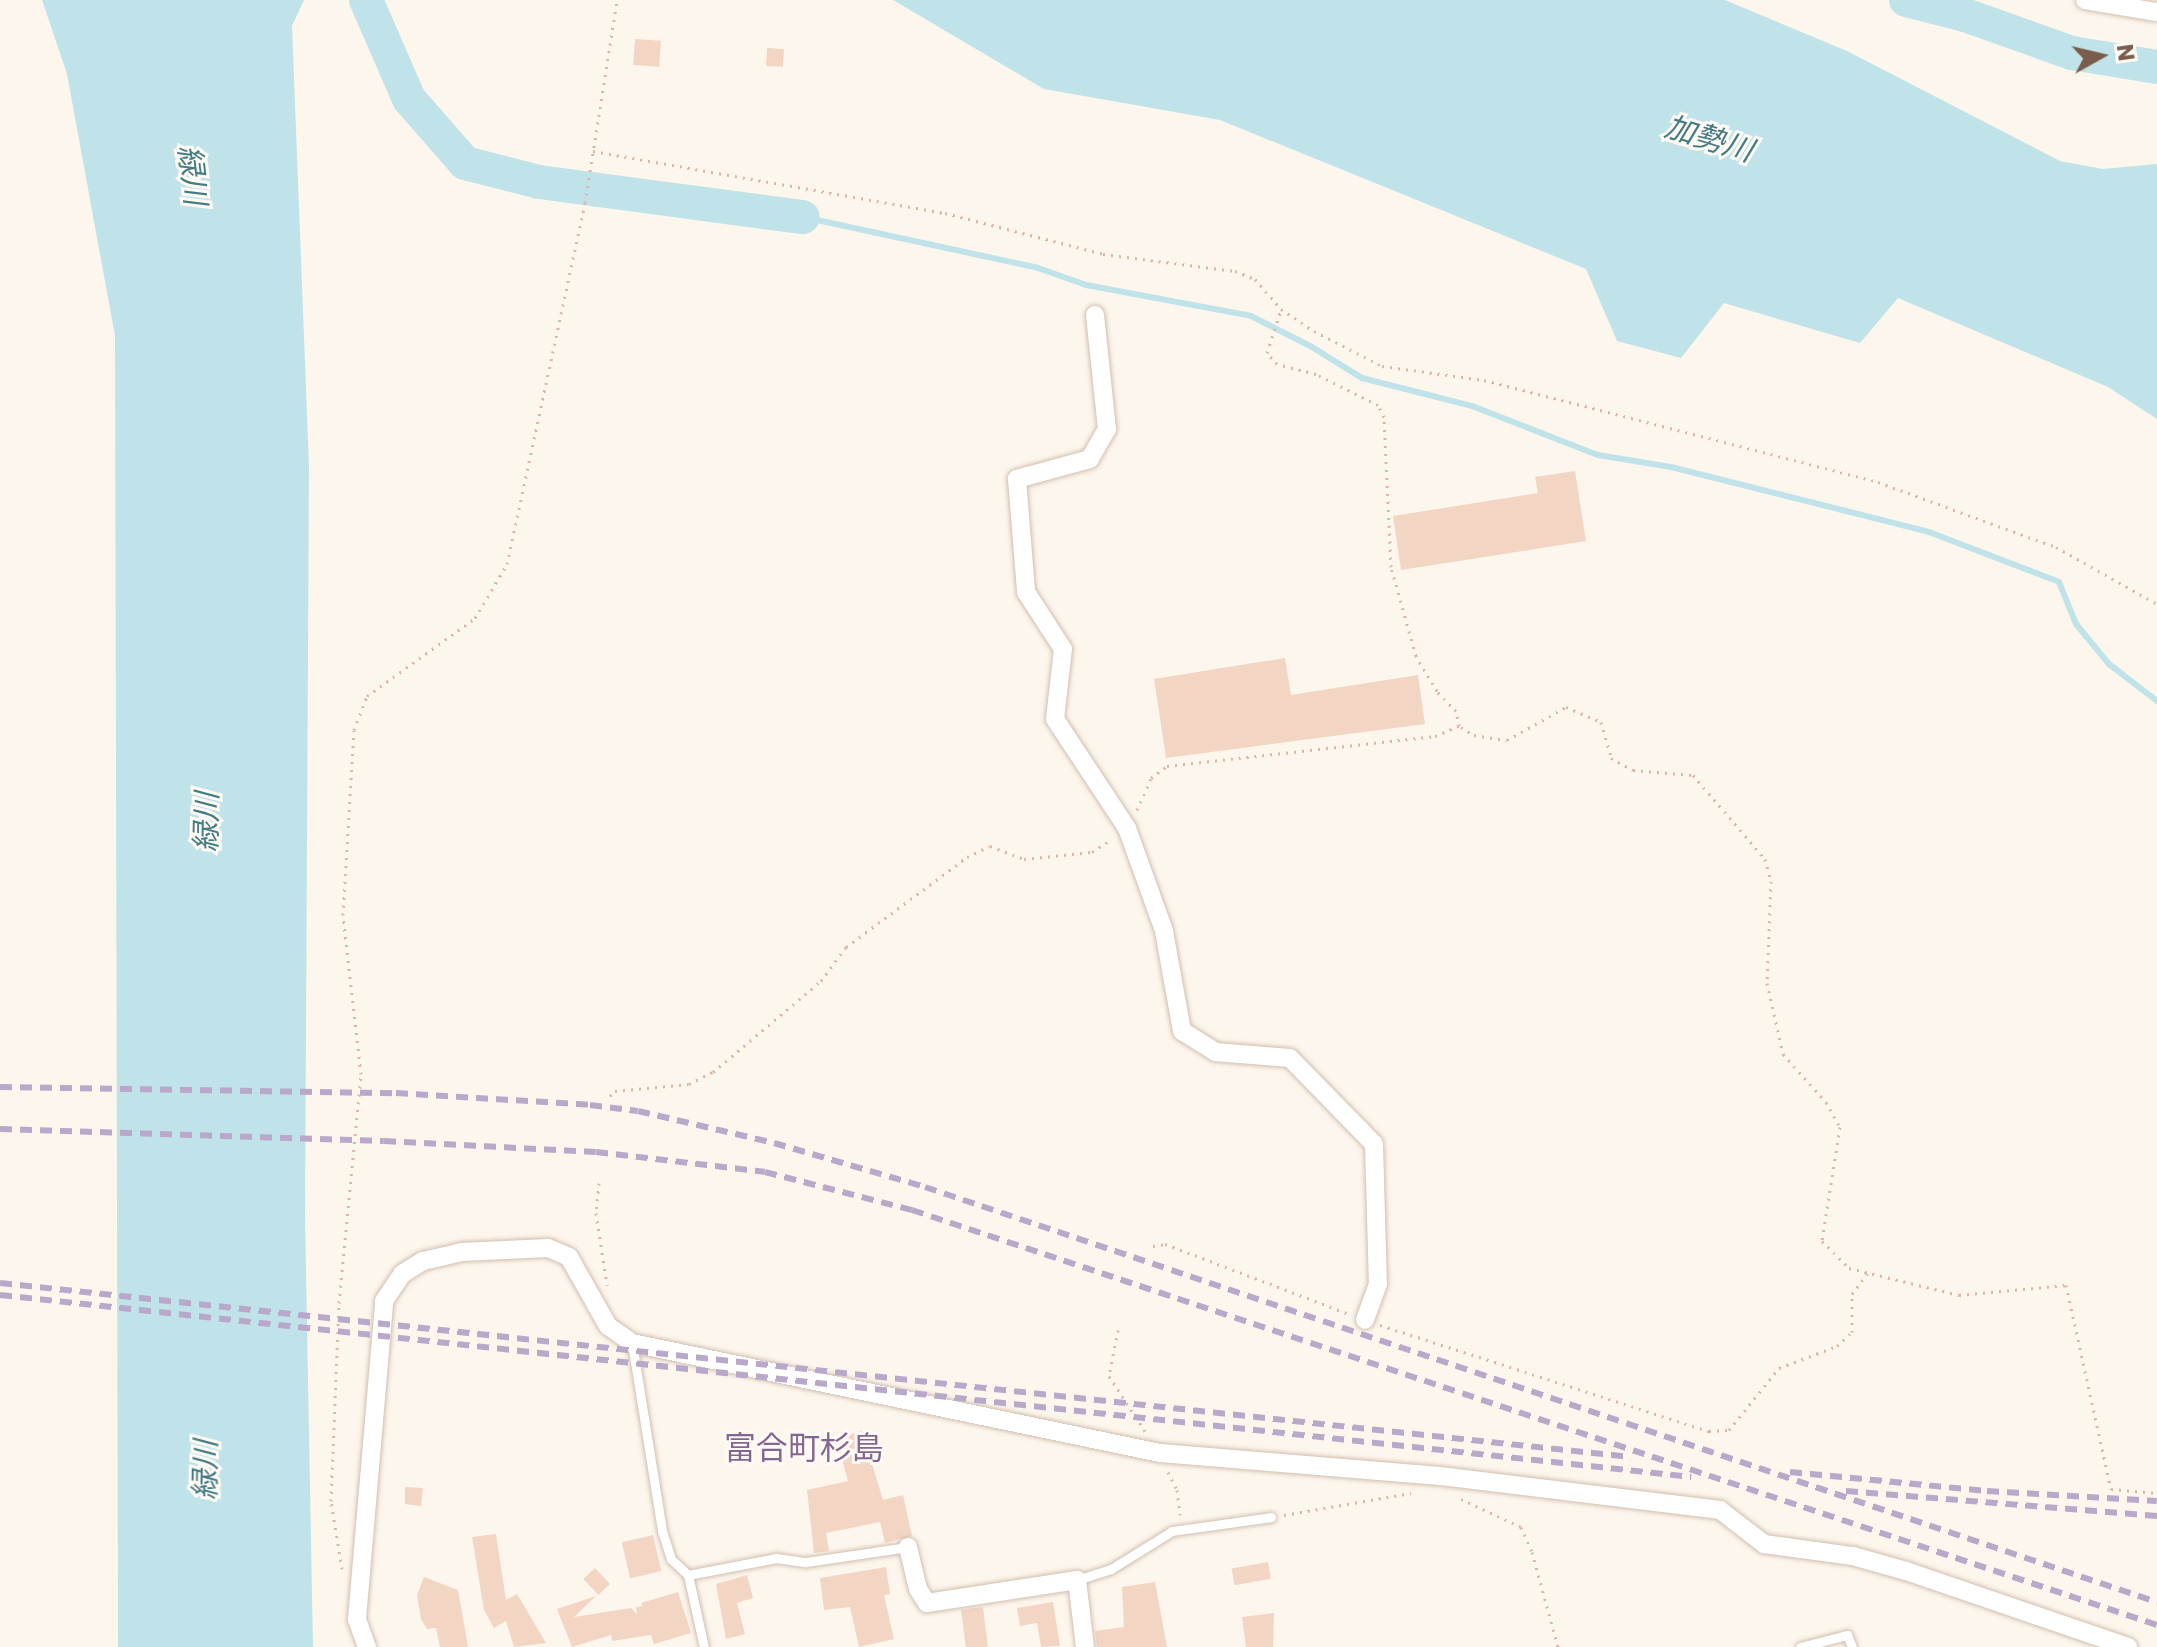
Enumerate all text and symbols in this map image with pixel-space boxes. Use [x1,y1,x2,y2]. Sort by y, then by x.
north arrow [2061,16,2141,96]
text: N [2109,42,2142,63]
water label: 加勢川 [1661,109,1757,169]
water label: 緑川 [170,143,214,207]
water label: 緑川 [188,792,226,852]
district label: 富合町杉島 [724,1429,884,1467]
water label: 緑川 [187,1440,225,1500]

